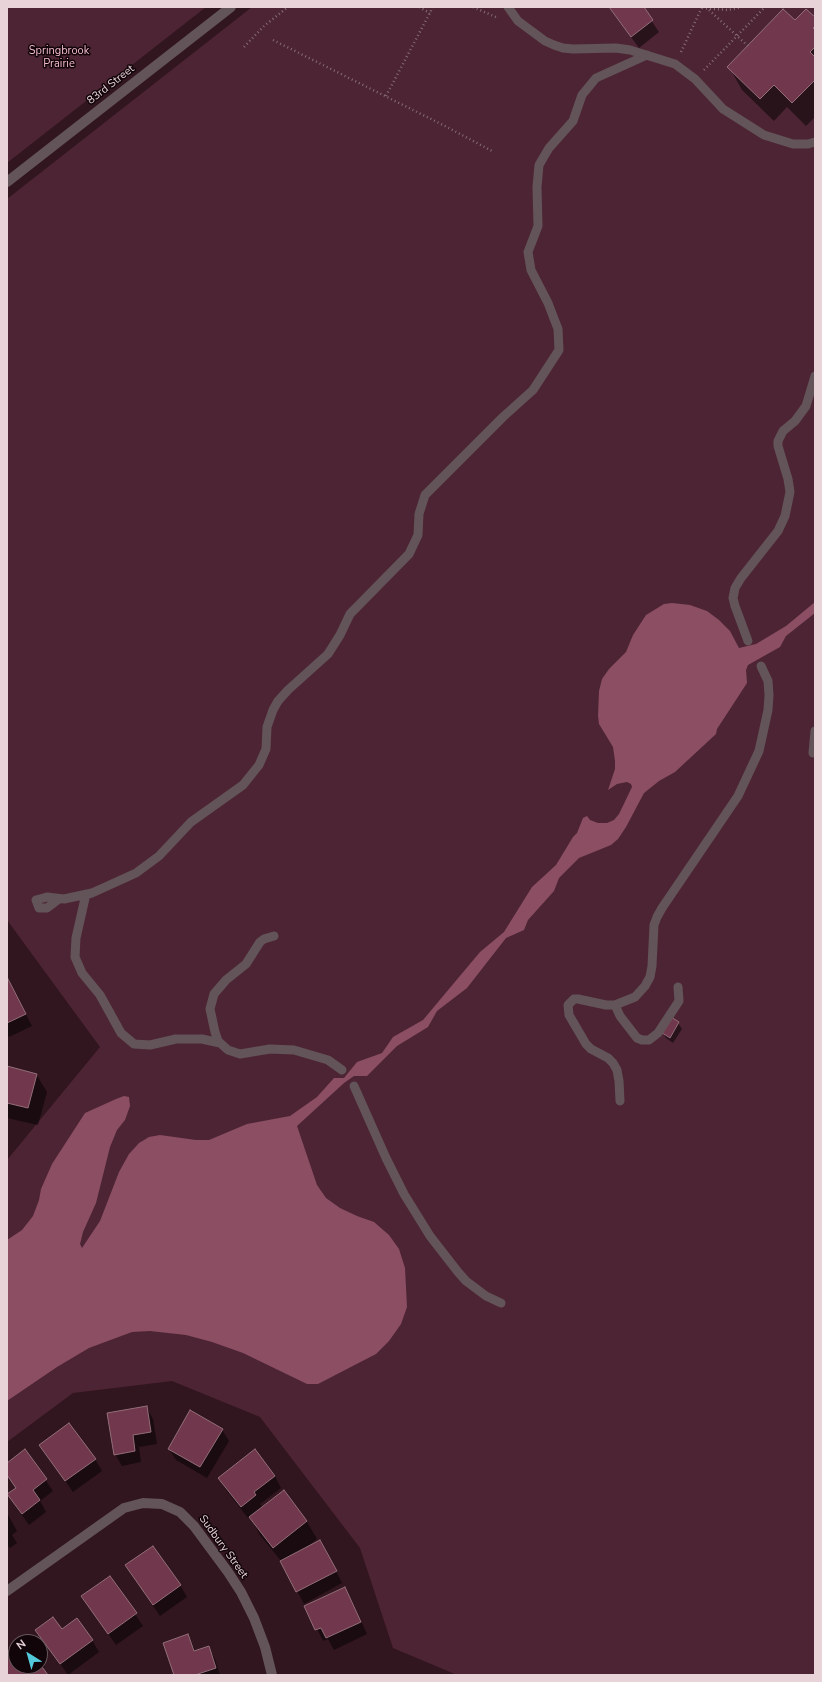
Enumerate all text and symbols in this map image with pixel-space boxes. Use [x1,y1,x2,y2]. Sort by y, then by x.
park label: Springbrook Prairie [29,44,89,70]
street label: 83rd Street [85,62,137,108]
street label: Sudbury Street [196,1513,250,1581]
north arrow [8,1634,48,1674]
text: N [13,1636,29,1653]

